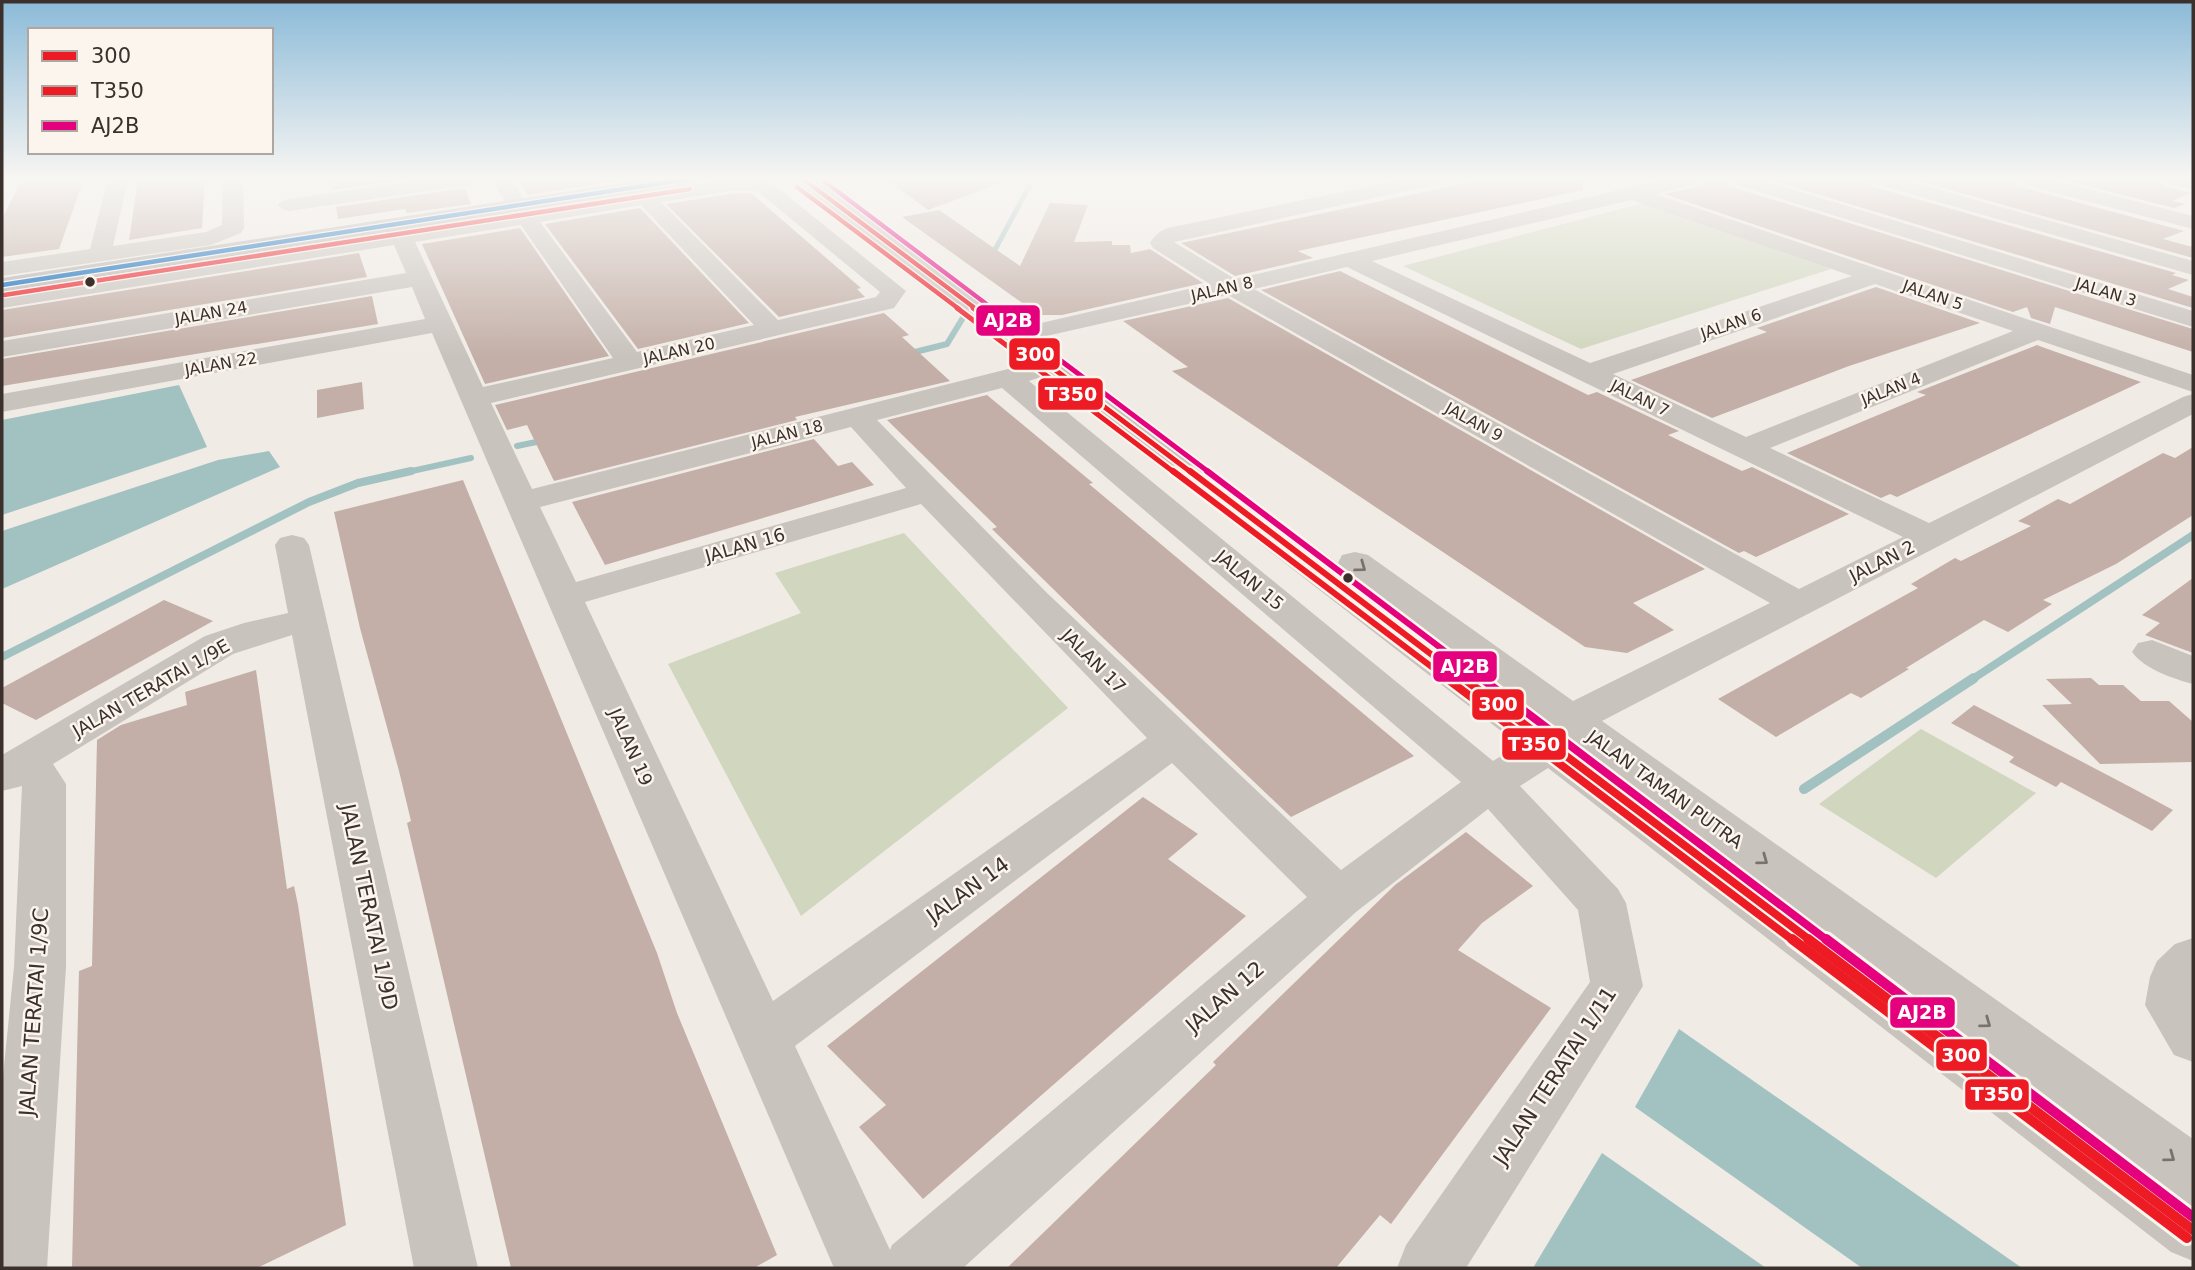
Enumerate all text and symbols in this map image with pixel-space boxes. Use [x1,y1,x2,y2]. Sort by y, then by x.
legend [28,28,273,154]
text: 300 [91,44,131,68]
text: T350 [90,79,144,103]
text: AJ2B [91,114,139,138]
street label: JALAN 8 [1188,273,1255,306]
street label: JALAN 3 [2072,273,2139,310]
unlabelled marker [83,275,97,289]
street label: JALAN 5 [1899,275,1966,314]
street label: JALAN 24 [172,297,249,329]
line badge: AJ2B [975,304,1041,337]
street label: JALAN 6 [1697,305,1764,344]
text: AJ2B [983,309,1033,331]
street label: JALAN 20 [640,334,717,369]
line badge: 300 [1008,337,1061,371]
text: 300 [1015,343,1055,365]
street label: JALAN 22 [182,348,259,380]
street label: JALAN 4 [1857,368,1924,410]
street label: JALAN 7 [1607,375,1672,420]
line badge: T350 [1037,377,1104,411]
text: T350 [1045,383,1097,405]
street label: JALAN 9 [1441,398,1506,446]
street label: JALAN 18 [748,416,825,452]
street label: JALAN 16 [702,524,787,567]
street label: JALAN 2 [1845,536,1918,587]
street label: JALAN 15 [1211,545,1288,614]
one-way arrow [1353,559,1366,572]
unlabelled marker [1341,571,1355,585]
street label: JALAN 17 [1057,624,1130,697]
street label: JALAN TERATAI 1/9E [68,635,233,742]
line badge: AJ2B [1432,650,1498,683]
text: AJ2B [1440,655,1490,677]
line badge: 300 [1471,688,1525,721]
text: 300 [1478,693,1518,715]
street label: JALAN 19 [604,704,657,789]
street label: JALAN TAMAN PUTRA [1582,725,1747,853]
line badge: T350 [1501,727,1567,761]
text: T350 [1508,733,1560,755]
street label: JALAN TERATAI 1/9D [335,800,403,1012]
street label: JALAN 14 [921,852,1014,929]
one-way arrow [1755,852,1767,864]
street label: JALAN TERATAI 1/9C [15,907,53,1119]
street label: JALAN 12 [1179,957,1269,1039]
street label: JALAN TERATAI 1/11 [1487,983,1622,1171]
line badge: AJ2B [1889,996,1956,1029]
text: AJ2B [1897,1001,1947,1023]
one-way arrow [1978,1015,1991,1027]
line badge: 300 [1935,1038,1988,1072]
text: 300 [1941,1044,1981,1066]
line badge: T350 [1964,1078,2030,1111]
text: T350 [1971,1083,2023,1105]
one-way arrow [2162,1149,2174,1162]

